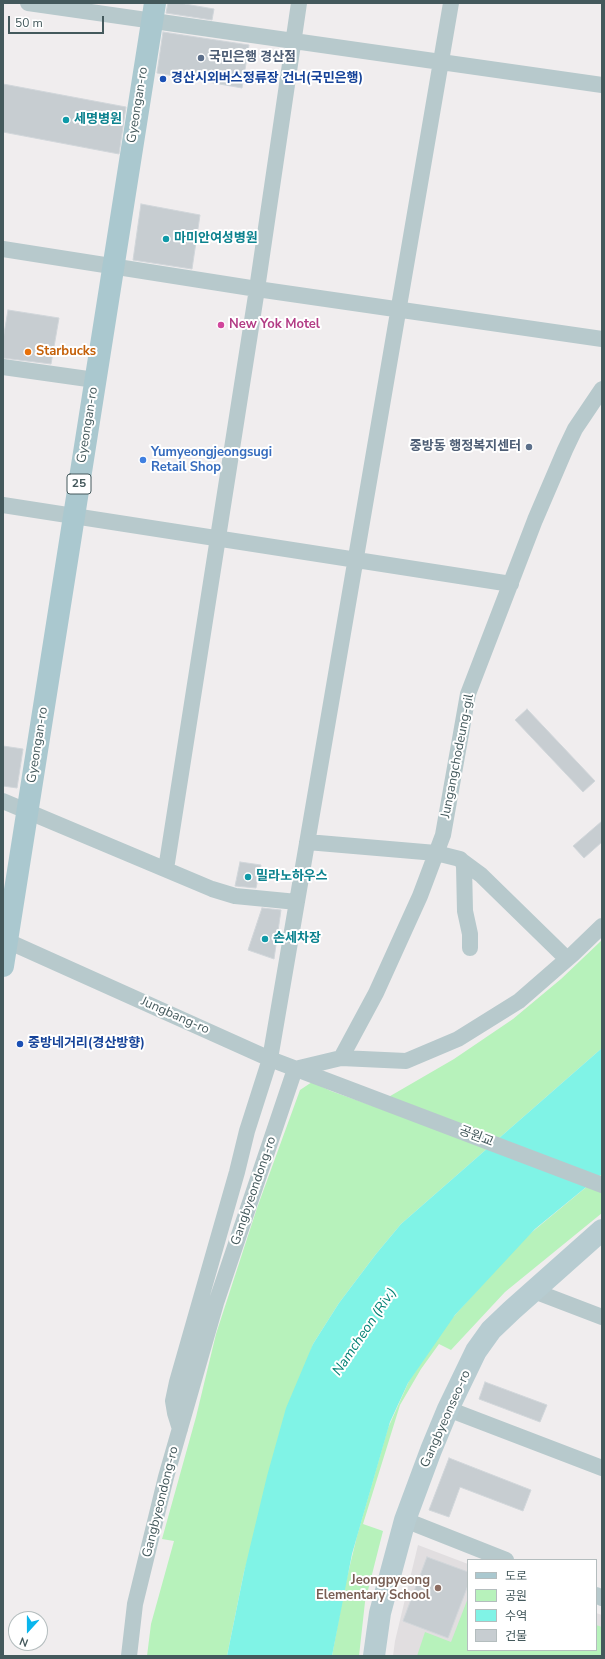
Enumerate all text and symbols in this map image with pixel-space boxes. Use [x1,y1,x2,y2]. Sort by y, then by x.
scale bar [10,8,106,34]
text: 50 m [15,15,43,31]
place label: 국민은행 경산점 [209,50,296,66]
marker: 국민은행 경산점 [196,53,206,63]
street label: Gyeongan-ro [124,66,152,144]
place label: 경산시외버스정류장 건너(국민은행) [171,71,363,87]
marker: 경산시외버스정류장 건너(국민은행) [158,74,168,84]
place label: 세명병원 [74,112,122,128]
marker: 세명병원 [61,115,71,125]
place label: 마미안여성병원 [174,231,258,247]
marker: 마미안여성병원 [161,234,171,244]
place label: New Yok Motel [229,317,320,333]
marker: New Yok Motel [216,320,226,330]
place label: Starbucks [36,344,96,360]
marker: Starbucks [23,347,33,357]
street label: Gyeongan-ro [74,386,102,464]
place label: 중방동 행정복지센터 [410,439,521,455]
marker: 중방동 행정복지센터 [524,442,534,452]
place label: Yumyeongjeongsugi Retail Shop [151,445,272,476]
marker: Yumyeongjeongsugi Retail Shop [138,455,148,465]
road number: 25 [67,474,91,494]
street label: Jungangchodeung-gil [438,693,478,819]
street label: Gyeongan-ro [24,706,52,784]
place label: 밀라노하우스 [256,869,328,885]
marker: 밀라노하우스 [243,872,253,882]
place label: 손세차장 [273,931,321,947]
marker: 손세차장 [260,934,270,944]
street label: Jungbang-ro [138,994,212,1038]
place label: 중방네거리(경산방향) [28,1036,145,1052]
marker: 중방네거리(경산방향) [15,1039,25,1049]
street label: 공원교 [456,1123,496,1151]
street label: Gangbyeondong-ro [228,1135,280,1247]
water label: Namcheon (Riv.) [329,1285,401,1379]
street label: Gangbyeonseo-ro [418,1368,474,1470]
street label: Gangbyeondong-ro [140,1445,182,1559]
legend [467,1559,597,1651]
text: 도로 [505,1568,527,1584]
place label: Jeongpyeong Elementary School [316,1573,430,1604]
marker: Jeongpyeong Elementary School [433,1583,443,1593]
text: 공원 [505,1588,527,1604]
text: 수역 [505,1608,527,1624]
north arrow [8,1611,48,1651]
text: 건물 [505,1628,527,1644]
text: N [17,1633,30,1650]

